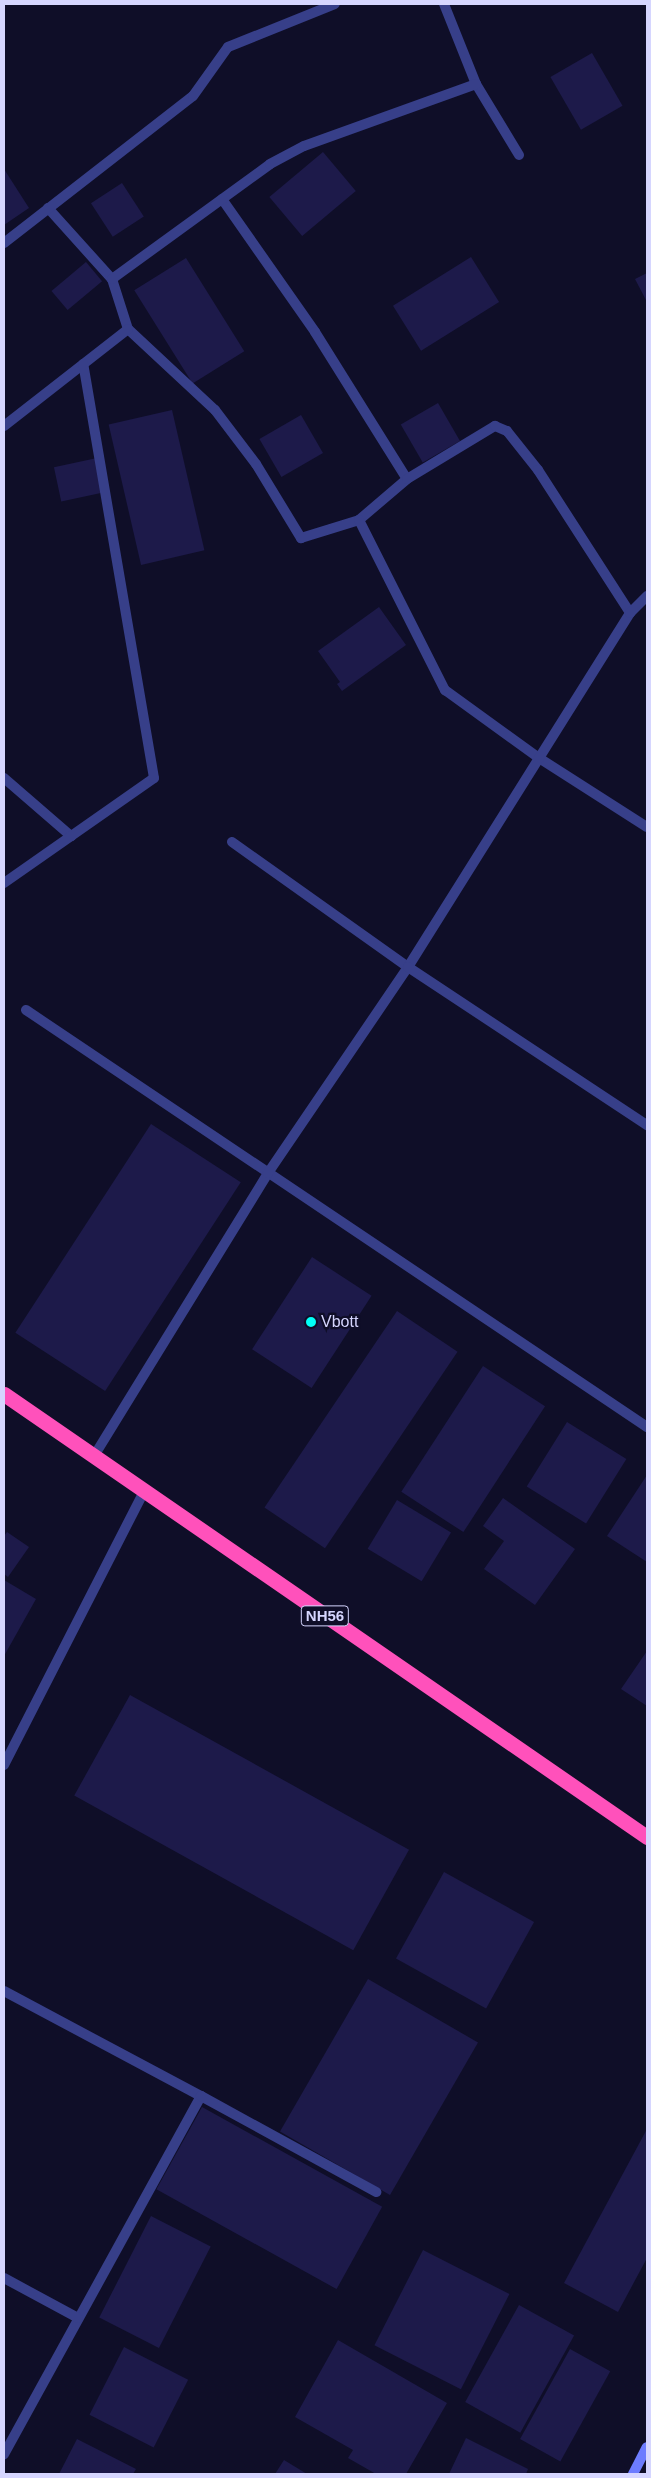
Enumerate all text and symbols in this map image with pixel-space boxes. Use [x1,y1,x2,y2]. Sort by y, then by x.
place label: Vbott [321,1312,358,1332]
marker: Vbott [305,1316,317,1328]
road number: NH56 [300,1604,350,1628]

